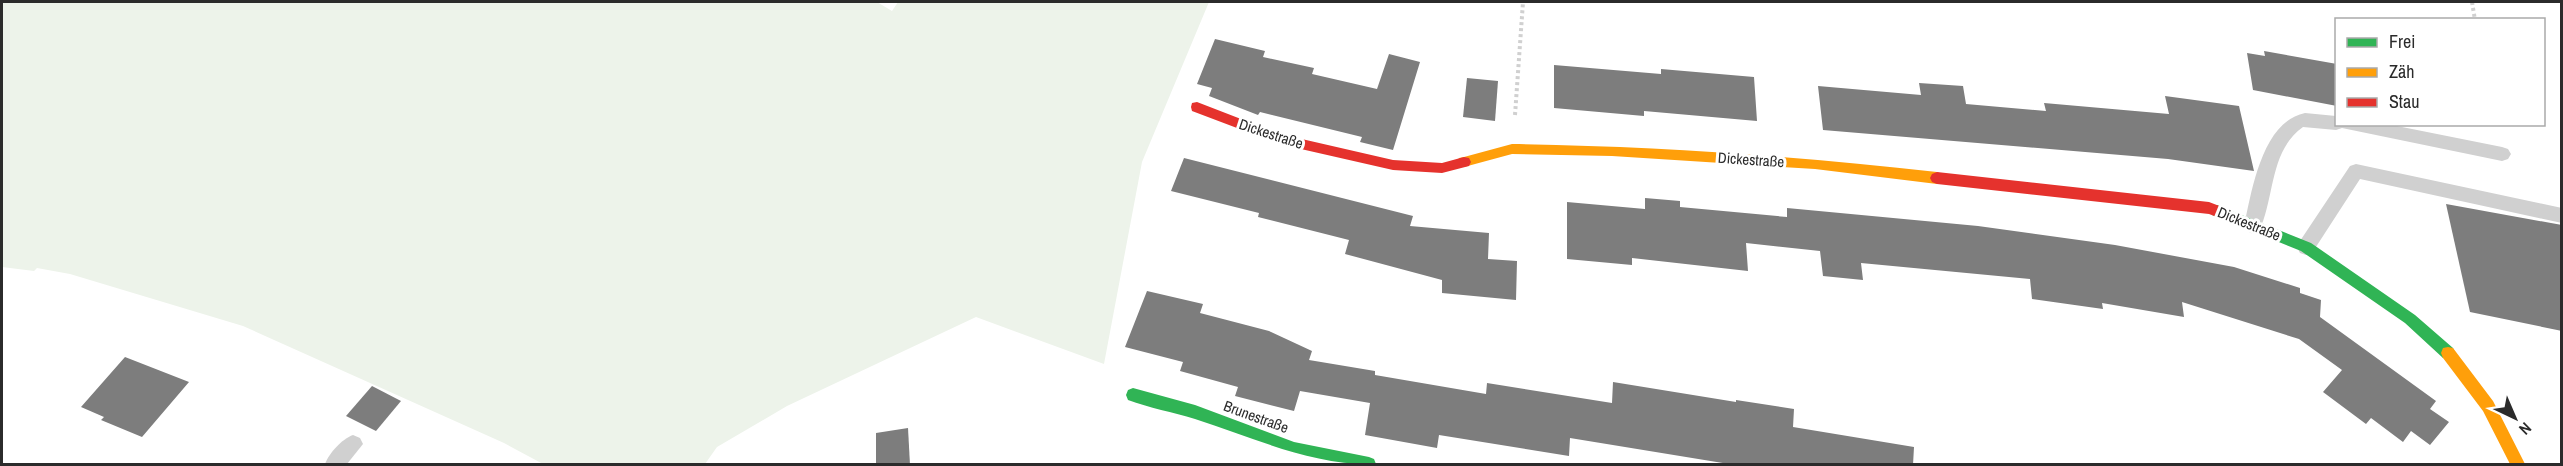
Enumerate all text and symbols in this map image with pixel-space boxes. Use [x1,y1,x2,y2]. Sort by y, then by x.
legend [2335,18,2545,126]
text: Frei [2389,29,2415,54]
text: Zäh [2389,59,2414,84]
text: Stau [2389,89,2419,114]
street label: Dickestraße [1236,113,1306,154]
street label: Dickestraße [1717,147,1785,172]
street label: Dickestraße [2215,201,2284,246]
north arrow [2485,388,2545,448]
street label: Brunestraße [1221,395,1292,438]
text: N [2514,418,2536,440]

